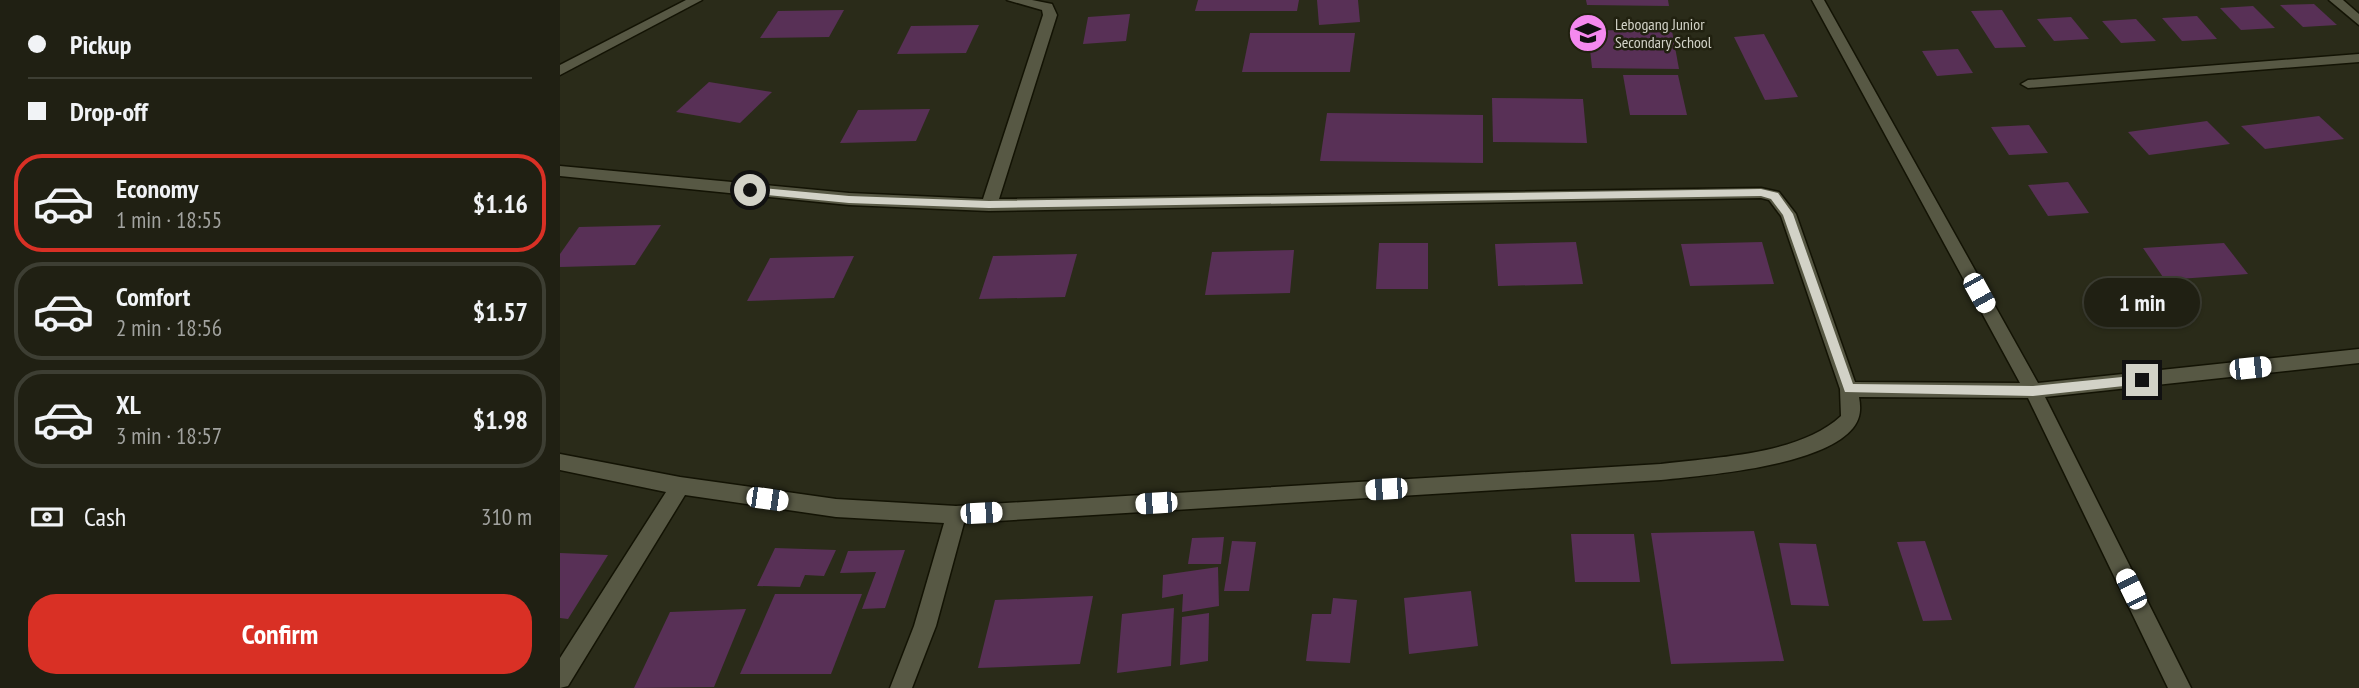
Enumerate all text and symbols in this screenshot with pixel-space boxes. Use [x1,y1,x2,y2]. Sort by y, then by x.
school or university icon: Lebogang Junior Secondary School [1567,12,1609,54]
place label: Lebogang Junior Secondary School [1615,14,1712,52]
text: Pickup [70,28,131,61]
text: Drop-off [70,95,148,128]
icon: car [32,172,95,235]
text: Economy [116,172,198,205]
route start [734,174,766,206]
text: $1.16 [473,187,528,220]
text: 1 min · 18:55 [116,205,222,234]
car [1960,270,1999,316]
callout: 1 min [2084,278,2200,328]
icon: car [32,280,95,343]
text: Comfort [116,280,190,313]
text: 1 min [2119,288,2165,317]
text: $1.57 [473,295,528,328]
text: 2 min · 18:56 [116,313,222,342]
car [2229,355,2272,381]
route end [2126,364,2158,396]
icon: car [32,388,95,451]
text: XL [116,388,141,421]
text: $1.98 [473,403,528,436]
text: 3 min · 18:57 [116,421,222,450]
car [1365,477,1408,501]
car [745,486,790,512]
car [1135,491,1178,515]
icon: cash [28,498,66,536]
text: Cash [84,500,126,533]
car [960,501,1003,525]
text: 310 m [481,502,532,531]
car [2113,566,2150,612]
button: Confirm [28,594,532,674]

